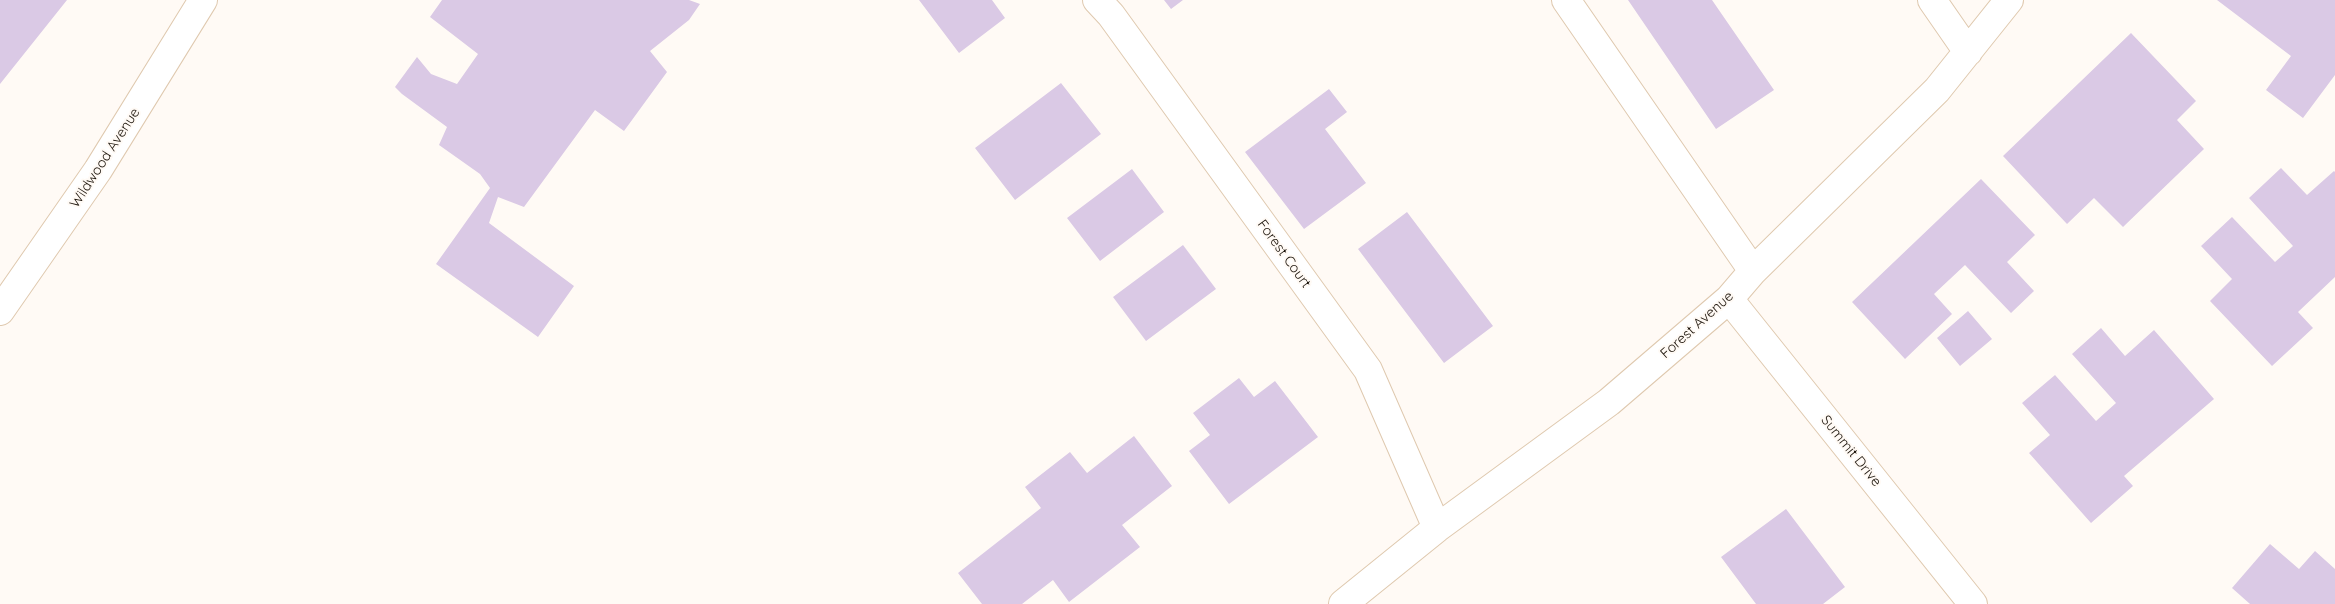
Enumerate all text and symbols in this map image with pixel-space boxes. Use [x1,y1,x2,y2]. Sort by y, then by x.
street label: Wildwood Avenue [66,105,144,211]
street label: Forest Court [1254,217,1314,291]
street label: Forest Avenue [1657,288,1737,362]
street label: Summit Drive [1817,412,1885,490]

